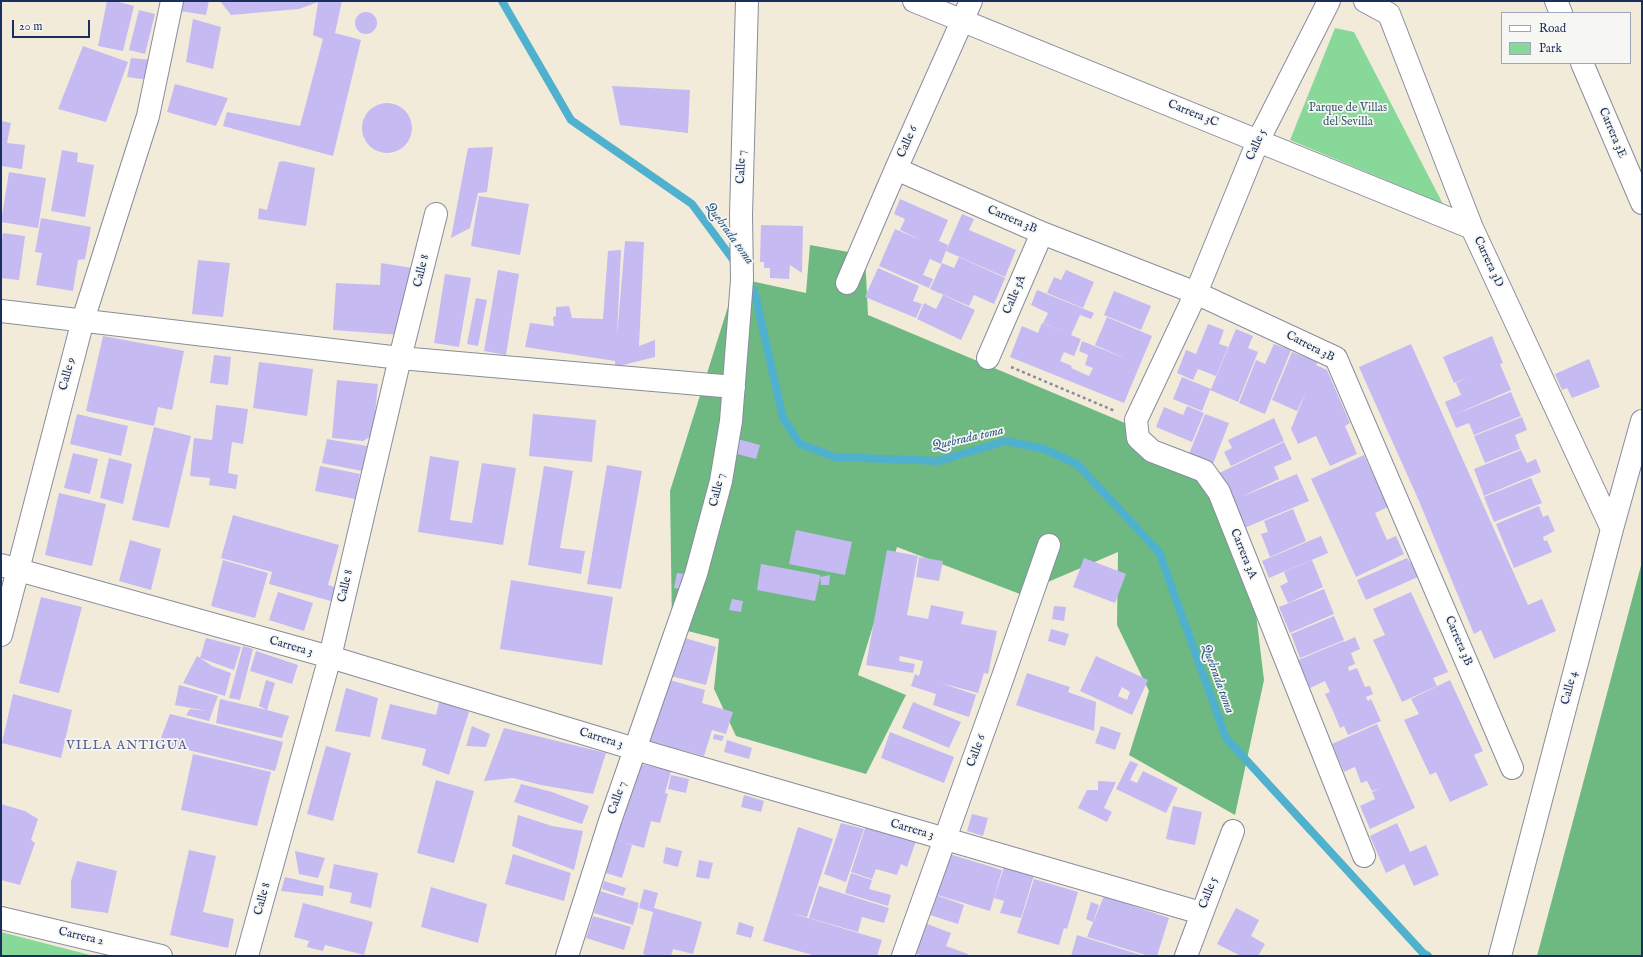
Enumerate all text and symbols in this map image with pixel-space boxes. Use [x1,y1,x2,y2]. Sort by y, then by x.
scale bar [14,12,92,38]
legend [1501,12,1631,64]
text: 20 m [19,19,42,34]
text: Road [1539,21,1566,36]
text: Park [1539,41,1562,56]
street label: Carrera 3C [1166,97,1220,131]
park label: Parque de Villas del Sevilla [1309,102,1387,130]
street label: Carrera 3E [1595,106,1629,160]
street label: Calle 6 [895,124,921,160]
street label: Calle 5 [1244,127,1270,163]
street label: Calle 7 [734,150,750,184]
water label: Quebrada toma [701,200,757,268]
street label: Carrera 3B [985,203,1039,237]
street label: Carrera 3D [1470,234,1506,290]
street label: Calle 8 [411,253,433,289]
street label: Calle 5A [1000,273,1030,317]
street label: Carrera 3B [1283,329,1337,365]
street label: Calle 9 [57,356,79,392]
water label: Quebrada toma [931,423,1005,455]
street label: Calle 7 [707,472,729,508]
street label: Carrera 3A [1226,527,1260,581]
street label: Calle 8 [335,568,357,604]
street label: Carrera 3B [1441,614,1475,668]
street label: Carrera 3 [267,634,315,660]
water label: Quebrada toma [1197,642,1237,716]
street label: Calle 4 [1559,670,1581,706]
street label: Carrera 3 [577,726,625,752]
street label: Calle 6 [965,733,989,769]
district label: VILLA ANTIGUA [66,738,188,754]
street label: Calle 7 [606,780,630,816]
street label: Carrera 3 [888,817,936,843]
street label: Calle 5 [1196,875,1222,911]
street label: Calle 8 [252,881,274,917]
street label: Carrera 2 [57,925,105,949]

